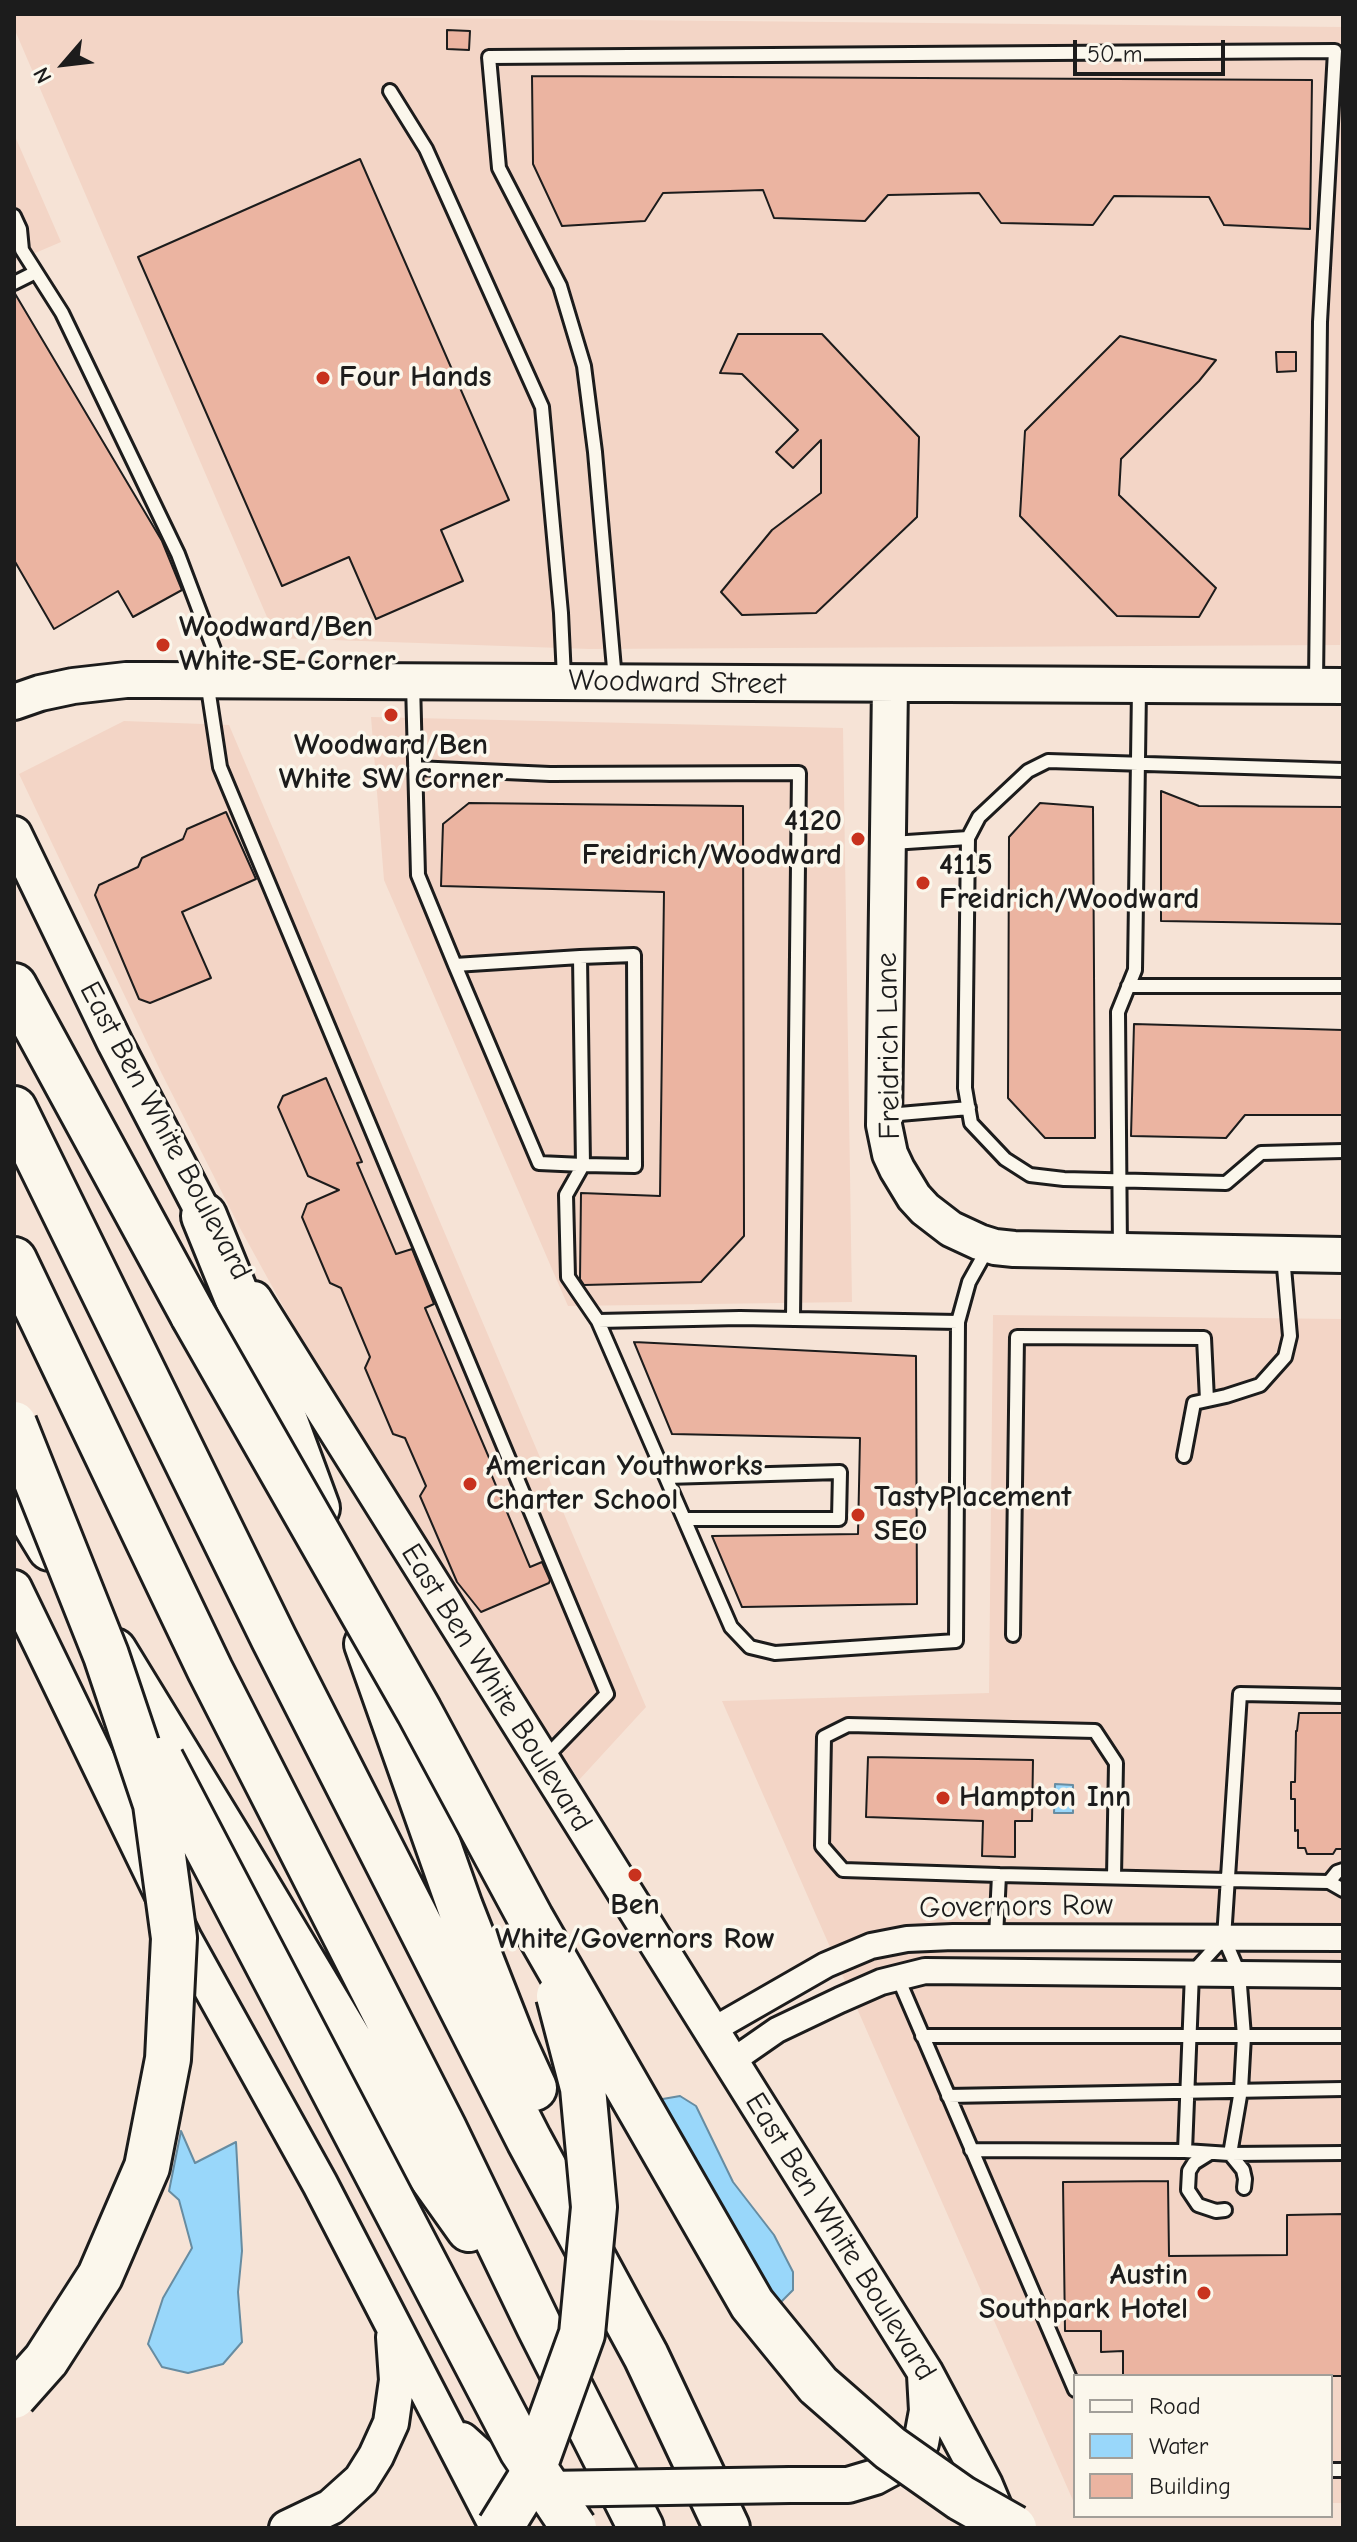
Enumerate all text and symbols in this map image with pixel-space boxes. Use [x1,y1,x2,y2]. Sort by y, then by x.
north arrow [24,24,104,104]
scale bar [1077,24,1229,74]
text: 50 m [1087,40,1143,68]
text: N [28,63,58,88]
place label: Four Hands [339,360,492,396]
marker: Four Hands [314,369,332,387]
place label: Woodward/Ben White SE Corner [179,610,396,680]
marker: Woodward/Ben White SE Corner [154,636,172,654]
street label: Woodward Street [568,663,786,703]
marker: Woodward/Ben White SW Corner [382,706,400,724]
place label: Woodward/Ben White SW Corner [279,728,503,798]
place label: 4120 Freidrich/Woodward [582,804,842,874]
marker: 4120 Freidrich/Woodward [849,830,867,848]
place label: 4115 Freidrich/Woodward [939,848,1199,918]
marker: 4115 Freidrich/Woodward [914,874,932,892]
street label: Freidrich Lane [869,952,909,1140]
street label: East Ben White Boulevard [71,976,259,1286]
place label: American Youthworks Charter School [486,1449,763,1520]
marker: American Youthworks Charter School [461,1475,479,1493]
place label: TastyPlacement SEO [874,1480,1071,1550]
marker: TastyPlacement SEO [849,1506,867,1524]
street label: East Ben White Boulevard [393,1538,599,1838]
place label: Hampton Inn [959,1780,1131,1816]
marker: Hampton Inn [934,1789,952,1807]
marker: Ben White/Governors Row [626,1866,644,1884]
street label: Governors Row [919,1887,1113,1927]
place label: Ben White/Governors Row [495,1888,775,1958]
street label: East Ben White Boulevard [737,2087,943,2387]
place label: Austin Southpark Hotel [979,2258,1188,2328]
marker: Austin Southpark Hotel [1195,2284,1213,2302]
legend [1073,2374,1333,2518]
text: Road [1149,2392,1201,2420]
text: Water [1149,2432,1208,2460]
text: Building [1149,2472,1231,2500]

